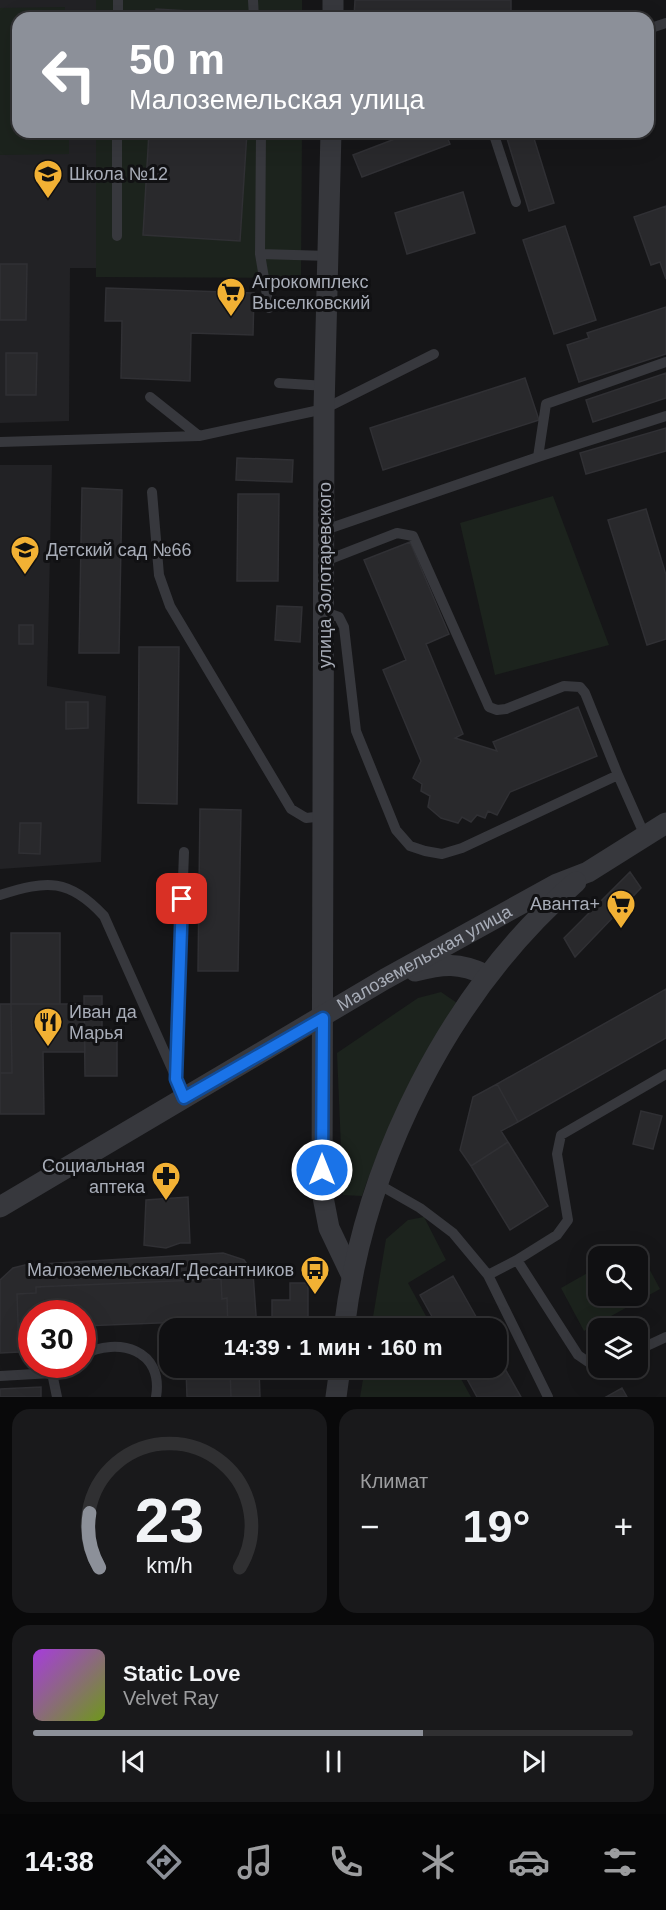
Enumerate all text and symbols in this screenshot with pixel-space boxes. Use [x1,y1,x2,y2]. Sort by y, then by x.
icon: left [30,36,108,114]
text: 50 m [129,36,225,83]
text: Малоземельская улица [129,85,424,115]
school or university icon: Школа №12 [32,158,64,200]
place label: Школа №12 [69,164,168,184]
place label: Агрокомплекс Выселковский [252,272,370,313]
supermarket icon: Агрокомплекс Выселковский [215,276,247,318]
street label: улица Золотаревского [315,482,335,668]
school or university icon: Детский сад №66 [9,534,41,576]
place label: Детский сад №66 [46,540,191,560]
pin [156,873,207,924]
icon: arrive [165,882,198,915]
supermarket icon: Аванта+ [605,888,637,930]
place label: Аванта+ [530,894,600,914]
street label: Малоземельская улица [333,901,516,1015]
place label: Иван да Марья [69,1002,138,1043]
restaurant icon: Иван да Марья [32,1006,64,1048]
position arrow [290,1138,354,1202]
place label: Социальная аптека [42,1156,146,1197]
pharmacy icon: Социальная аптека [150,1160,182,1202]
map controls [588,1246,648,1378]
button: search [588,1246,648,1306]
bus stop icon: Малоземельская/Г.Десантников [299,1254,331,1296]
place label: Малоземельская/Г.Десантников [27,1260,294,1280]
speed limit sign: 30 [18,1300,96,1378]
button: layers [588,1318,648,1378]
text: 14:39 · 1 мин · 160 m [223,1335,443,1360]
text: Климат [360,1470,428,1492]
text: 23 [135,1486,204,1555]
text: 19° [462,1501,531,1552]
text: − [360,1508,379,1545]
text: + [614,1508,633,1545]
text: km/h [146,1554,193,1578]
text: Static Love [123,1661,240,1686]
text: Velvet Ray [123,1687,219,1709]
icon: previous [117,1745,150,1778]
icon: pause [317,1745,350,1778]
icon: next [517,1745,550,1778]
icon: directions [143,1841,185,1883]
icon: music [234,1841,276,1883]
icon: phone [325,1841,367,1883]
icon: climate [417,1841,459,1883]
icon: car [508,1841,550,1883]
icon: filters [599,1841,641,1883]
text: 14:38 [25,1847,94,1877]

